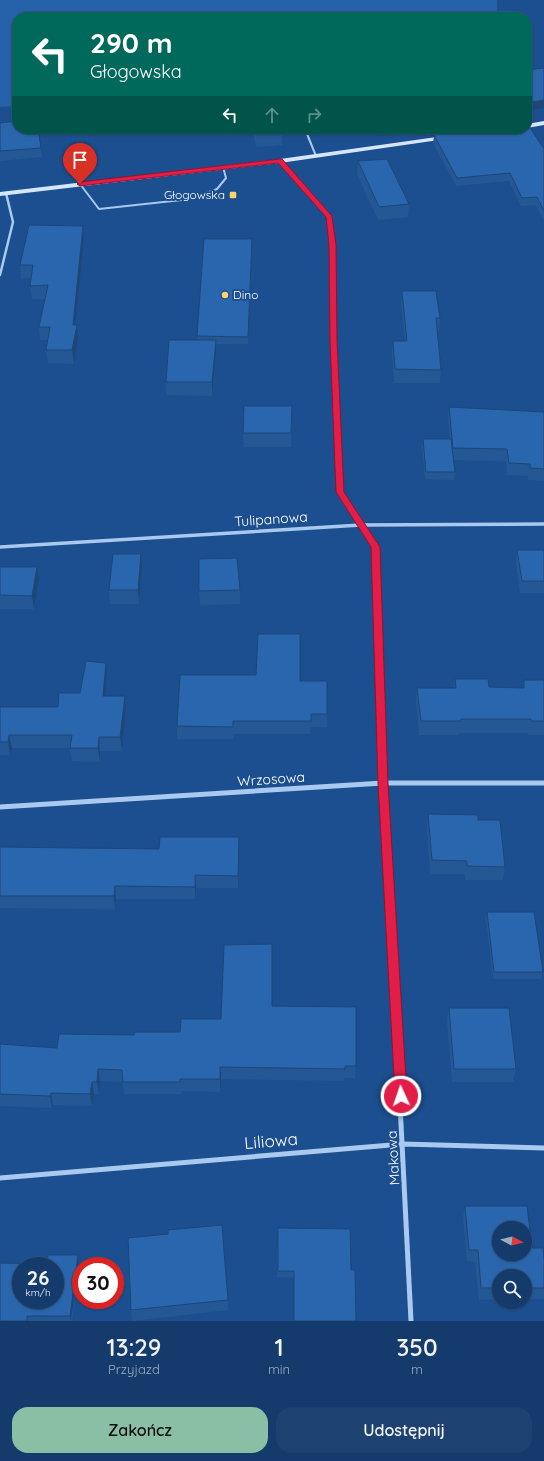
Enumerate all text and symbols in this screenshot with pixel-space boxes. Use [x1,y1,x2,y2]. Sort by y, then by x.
text: 290 m [90,25,173,60]
icon: left [24,28,76,80]
text: Głogowska [90,60,182,83]
icon: left [219,104,241,126]
icon: ahead [261,104,283,126]
icon: right [303,104,325,126]
pin [63,143,97,184]
icon: arrive [69,149,91,171]
place label: Głogowska [164,187,225,202]
marker: Głogowska [228,190,238,200]
place label: Dino [233,287,258,302]
marker: Dino [220,290,230,300]
street label: Tulipanowa [234,507,308,531]
street label: Wrzosowa [236,768,306,790]
position arrow [380,1075,422,1117]
street label: Liliowa [243,1128,299,1153]
street label: Makowa [383,1130,403,1186]
north arrow [492,1221,532,1261]
map controls [492,1221,532,1309]
speed limit sign: 30 [72,1257,124,1309]
text: 26 [27,1265,49,1290]
button: search [492,1269,532,1309]
text: km/h [25,1286,51,1299]
text: 13:29 [106,1332,161,1362]
text: 1 [274,1332,284,1362]
text: 350 [397,1332,438,1362]
text: Przyjazd [108,1361,160,1377]
text: min [268,1361,290,1377]
text: m [411,1361,423,1377]
button: Zakończ [12,1407,268,1453]
button: Udostępnij [276,1407,532,1453]

